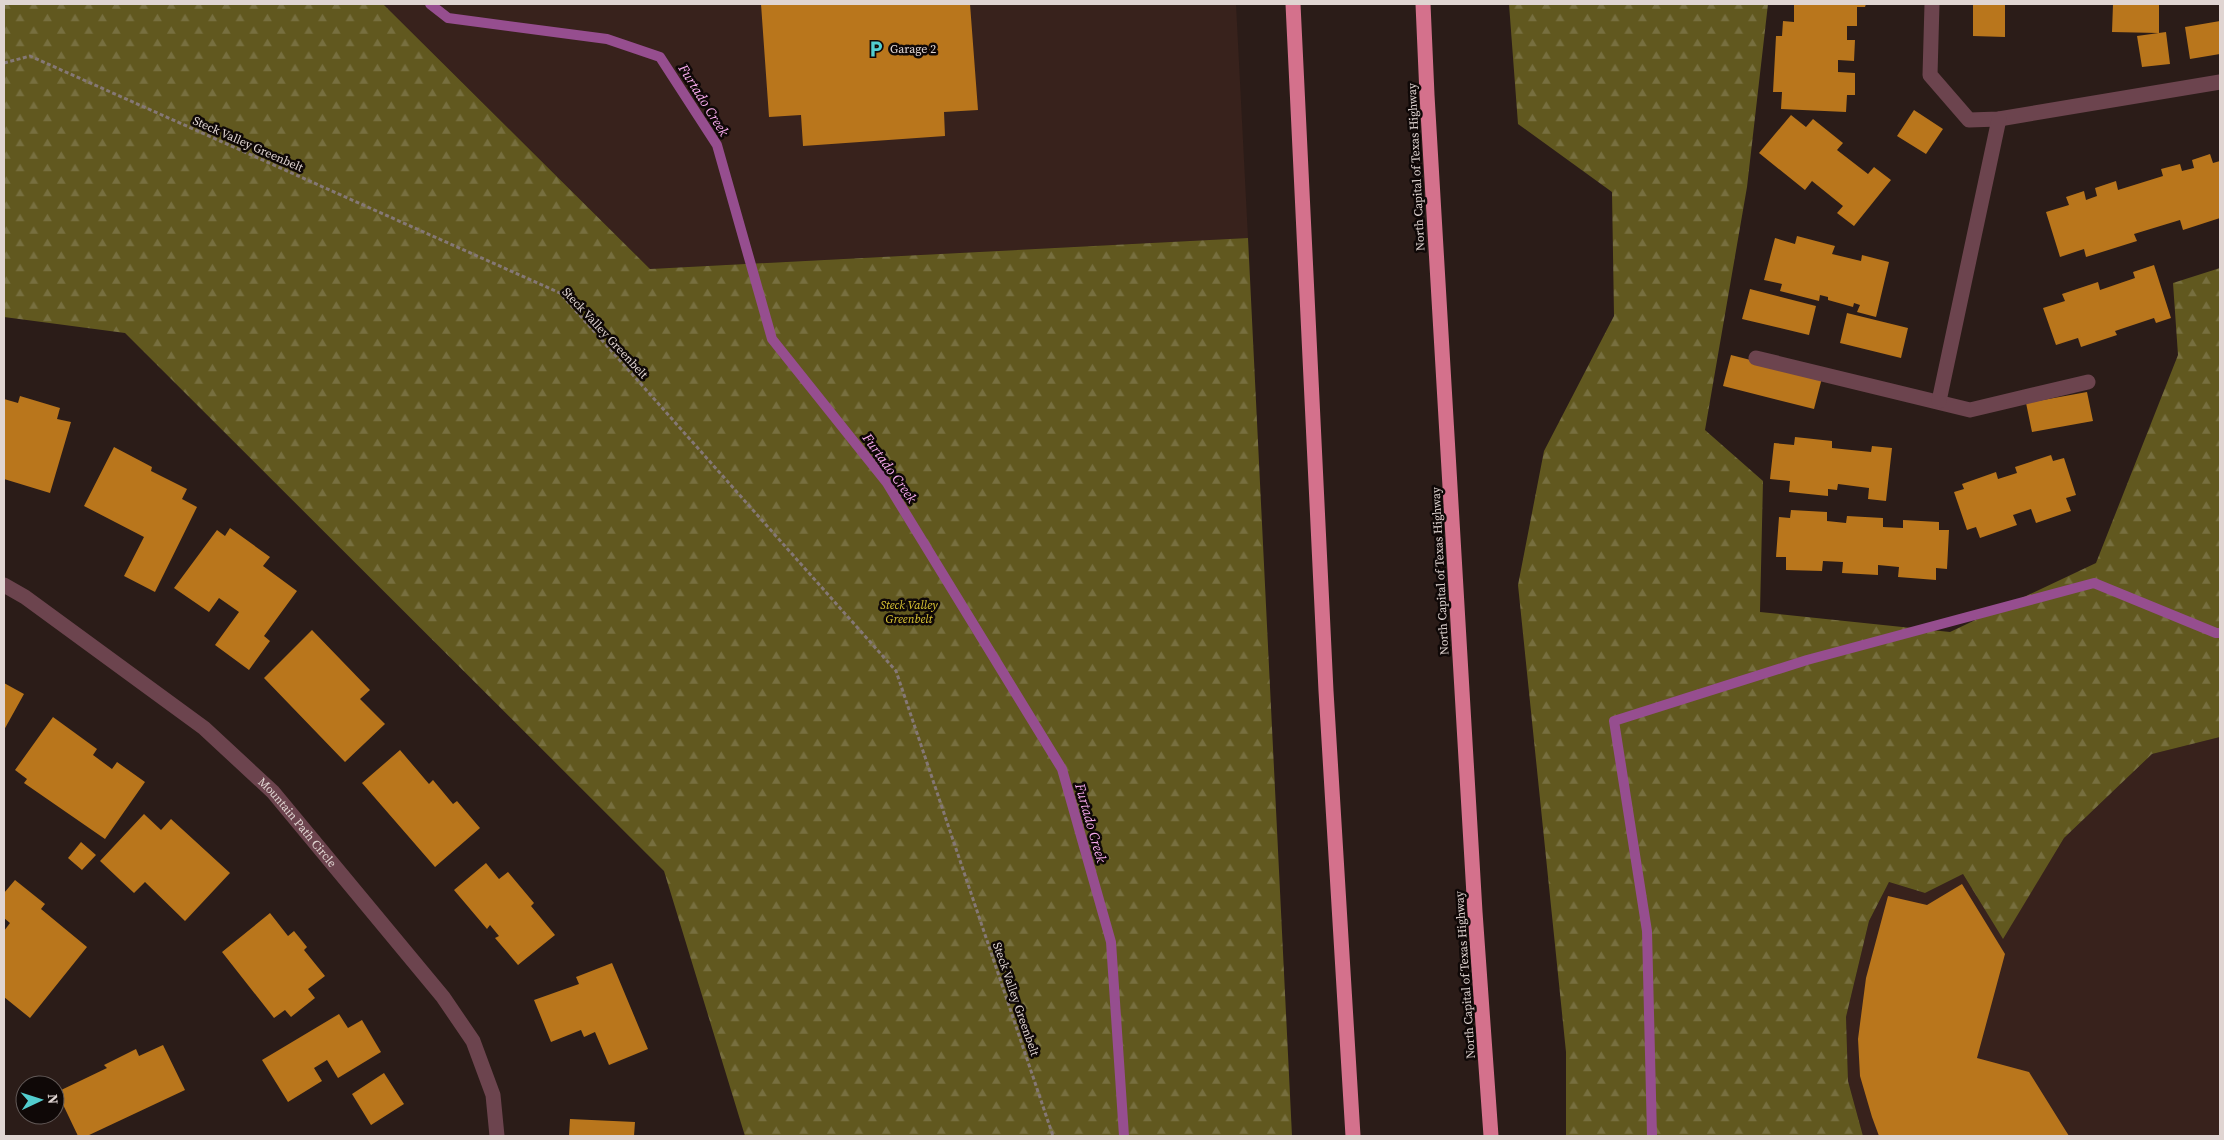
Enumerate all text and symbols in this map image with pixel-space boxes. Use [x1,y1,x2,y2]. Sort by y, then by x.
parking icon: Garage 2 [866,39,886,59]
place label: Garage 2 [890,41,936,57]
water label: Furtado Creek [673,59,734,140]
street label: North Capital of Texas Highway [1404,82,1428,251]
street label: Steck Valley Greenbelt [190,112,306,176]
street label: Steck Valley Greenbelt [559,284,652,382]
water label: Furtado Creek [857,428,922,507]
street label: North Capital of Texas Highway [1428,486,1452,655]
park label: Steck Valley Greenbelt [880,597,938,627]
street label: Mountain Path Circle [254,774,340,871]
water label: Furtado Creek [1070,780,1112,865]
street label: North Capital of Texas Highway [1451,890,1479,1059]
street label: Steck Valley Greenbelt [989,940,1043,1058]
north arrow [15,1075,65,1125]
text: N [43,1093,63,1105]

